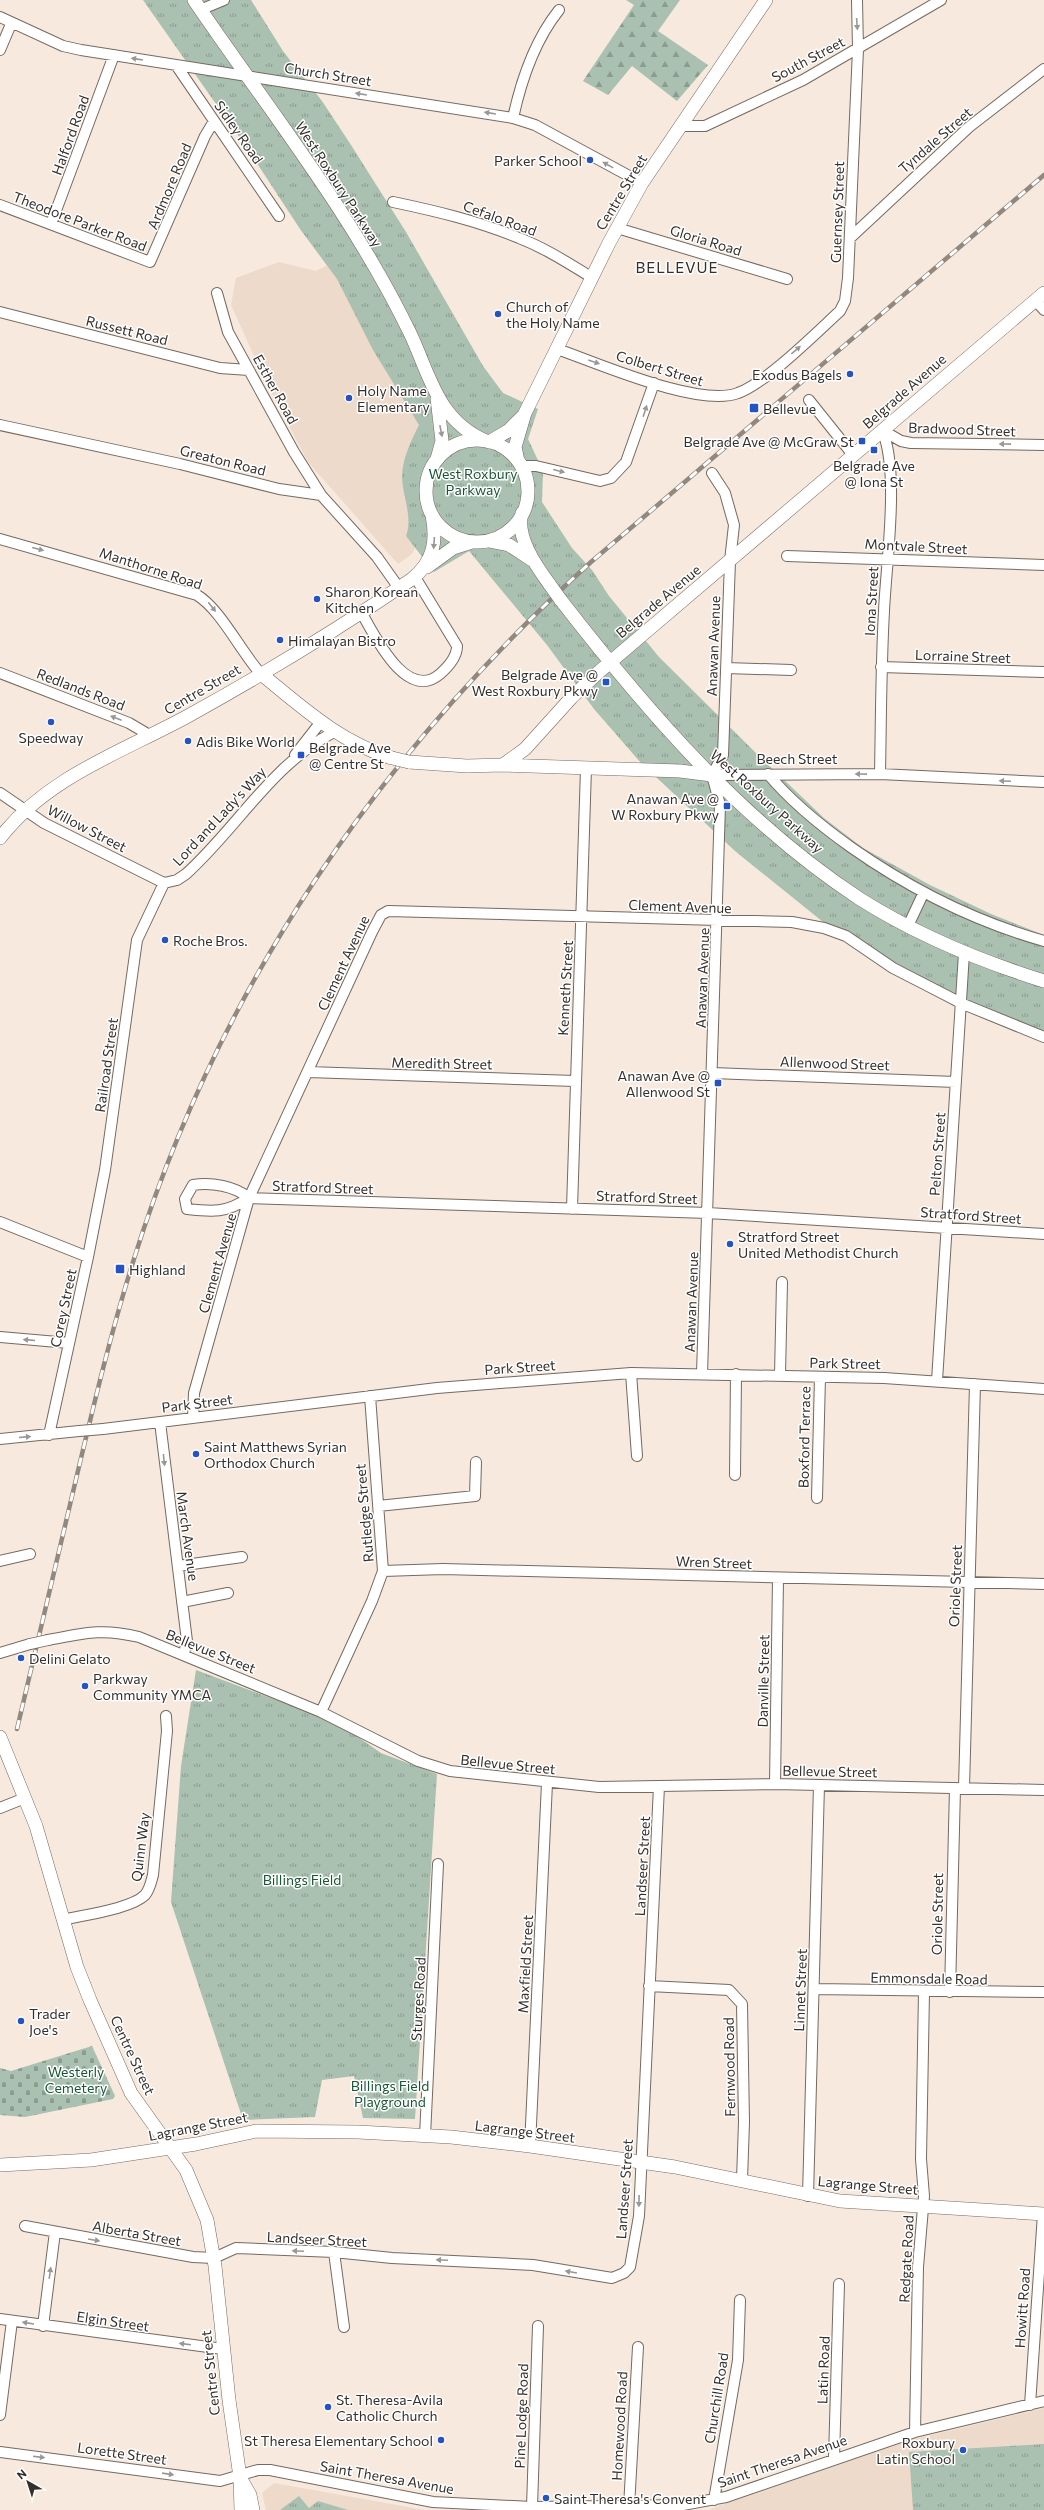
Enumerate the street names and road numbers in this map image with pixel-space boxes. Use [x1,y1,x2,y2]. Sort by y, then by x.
street label: South Street [769,33,848,85]
street label: Church Street [283,59,373,89]
street label: Halford Road [48,93,92,177]
street label: Sidley Road [211,97,267,167]
street label: Tyndale Street [895,103,975,177]
street label: West Roxbury Parkway [292,118,386,250]
street label: Ardmore Road [143,140,195,232]
street label: Centre Street [592,151,650,233]
street label: Guernsey Street [827,160,847,263]
street label: Theodore Parker Road [11,188,149,254]
street label: Cefalo Road [461,197,539,239]
street label: Gloria Road [668,221,744,259]
street label: Russett Road [84,312,170,348]
street label: Colbert Street [614,347,706,389]
street label: Belgrade Avenue [859,350,949,432]
street label: Esther Road [250,351,302,427]
street label: Bradwood Street [908,419,1016,439]
street label: Greaton Road [178,441,268,479]
street label: Montvale Street [864,535,968,557]
street label: Manthorne Road [97,543,205,593]
street label: Belgrade Avenue [612,561,704,641]
street label: Iona Street [861,565,881,636]
street label: Anawan Avenue [703,595,723,697]
street label: Lorraine Street [915,646,1012,666]
street label: Centre Street [161,660,244,718]
street label: Redlands Road [34,664,128,714]
street label: West Roxbury Parkway [707,746,827,856]
street label: Beech Street [756,750,838,767]
street label: Lord and Lady's Way [169,763,269,869]
street label: Willow Street [45,801,130,855]
street label: Clement Avenue [628,896,732,916]
street label: Clement Avenue [313,913,373,1013]
street label: Anawan Avenue [692,927,712,1029]
street label: Kenneth Street [554,940,576,1036]
street label: Railroad Street [91,1016,121,1113]
street label: Allenwood Street [780,1053,891,1073]
street label: Meredith Street [391,1054,493,1072]
street label: Pelton Street [926,1111,948,1196]
street label: Stratford Street [272,1177,374,1197]
street label: Stratford Street [596,1187,698,1207]
street label: Stratford Street [920,1203,1023,1227]
street label: Clement Avenue [195,1211,239,1315]
street label: Anawan Avenue [681,1251,701,1353]
street label: Corey Street [46,1267,80,1349]
street label: Park Street [809,1354,881,1372]
street label: Park Street [484,1356,557,1378]
street label: Boxford Terrace [795,1386,813,1488]
street label: Park Street [160,1390,234,1416]
street label: Rutledge Street [351,1463,377,1563]
street label: March Avenue [173,1490,203,1582]
street label: Oriole Street [945,1544,965,1627]
street label: Wren Street [675,1552,753,1572]
street label: Bellevue Street [164,1625,259,1677]
street label: Danville Street [754,1634,772,1728]
street label: Bellevue Street [460,1751,557,1777]
street label: Bellevue Street [782,1762,878,1780]
street label: Quinn Way [127,1811,153,1883]
street label: Landseer Street [631,1815,653,1917]
street label: Oriole Street [928,1873,946,1955]
street label: Maxfield Street [514,1914,536,2014]
street label: Linnet Street [790,1948,810,2032]
street label: Sturges Road [407,1957,429,2041]
street label: Emmonsdale Road [870,1968,988,1988]
street label: Centre Street [107,2013,159,2098]
street label: Fernwood Road [720,2017,738,2117]
street label: Lagrange Street [147,2108,249,2144]
street label: Lagrange Street [474,2116,576,2146]
street label: Landseer Street [612,2138,636,2240]
street label: Lagrange Street [817,2172,919,2198]
street label: Redgate Road [895,2215,917,2303]
street label: Alberta Street [91,2217,183,2249]
street label: Landseer Street [266,2228,368,2250]
street label: Howitt Road [1011,2267,1033,2349]
street label: Elgin Street [76,2307,151,2335]
street label: Centre Street [197,2329,223,2417]
street label: Latin Road [813,2336,833,2404]
street label: Churchill Road [700,2351,732,2445]
street label: Pine Lodge Road [511,2363,531,2469]
street label: Homewood Road [608,2371,630,2481]
street label: Saint Theresa Avenue [715,2431,849,2491]
street label: Lorette Street [76,2438,168,2468]
street label: Saint Theresa Avenue [319,2457,455,2497]

